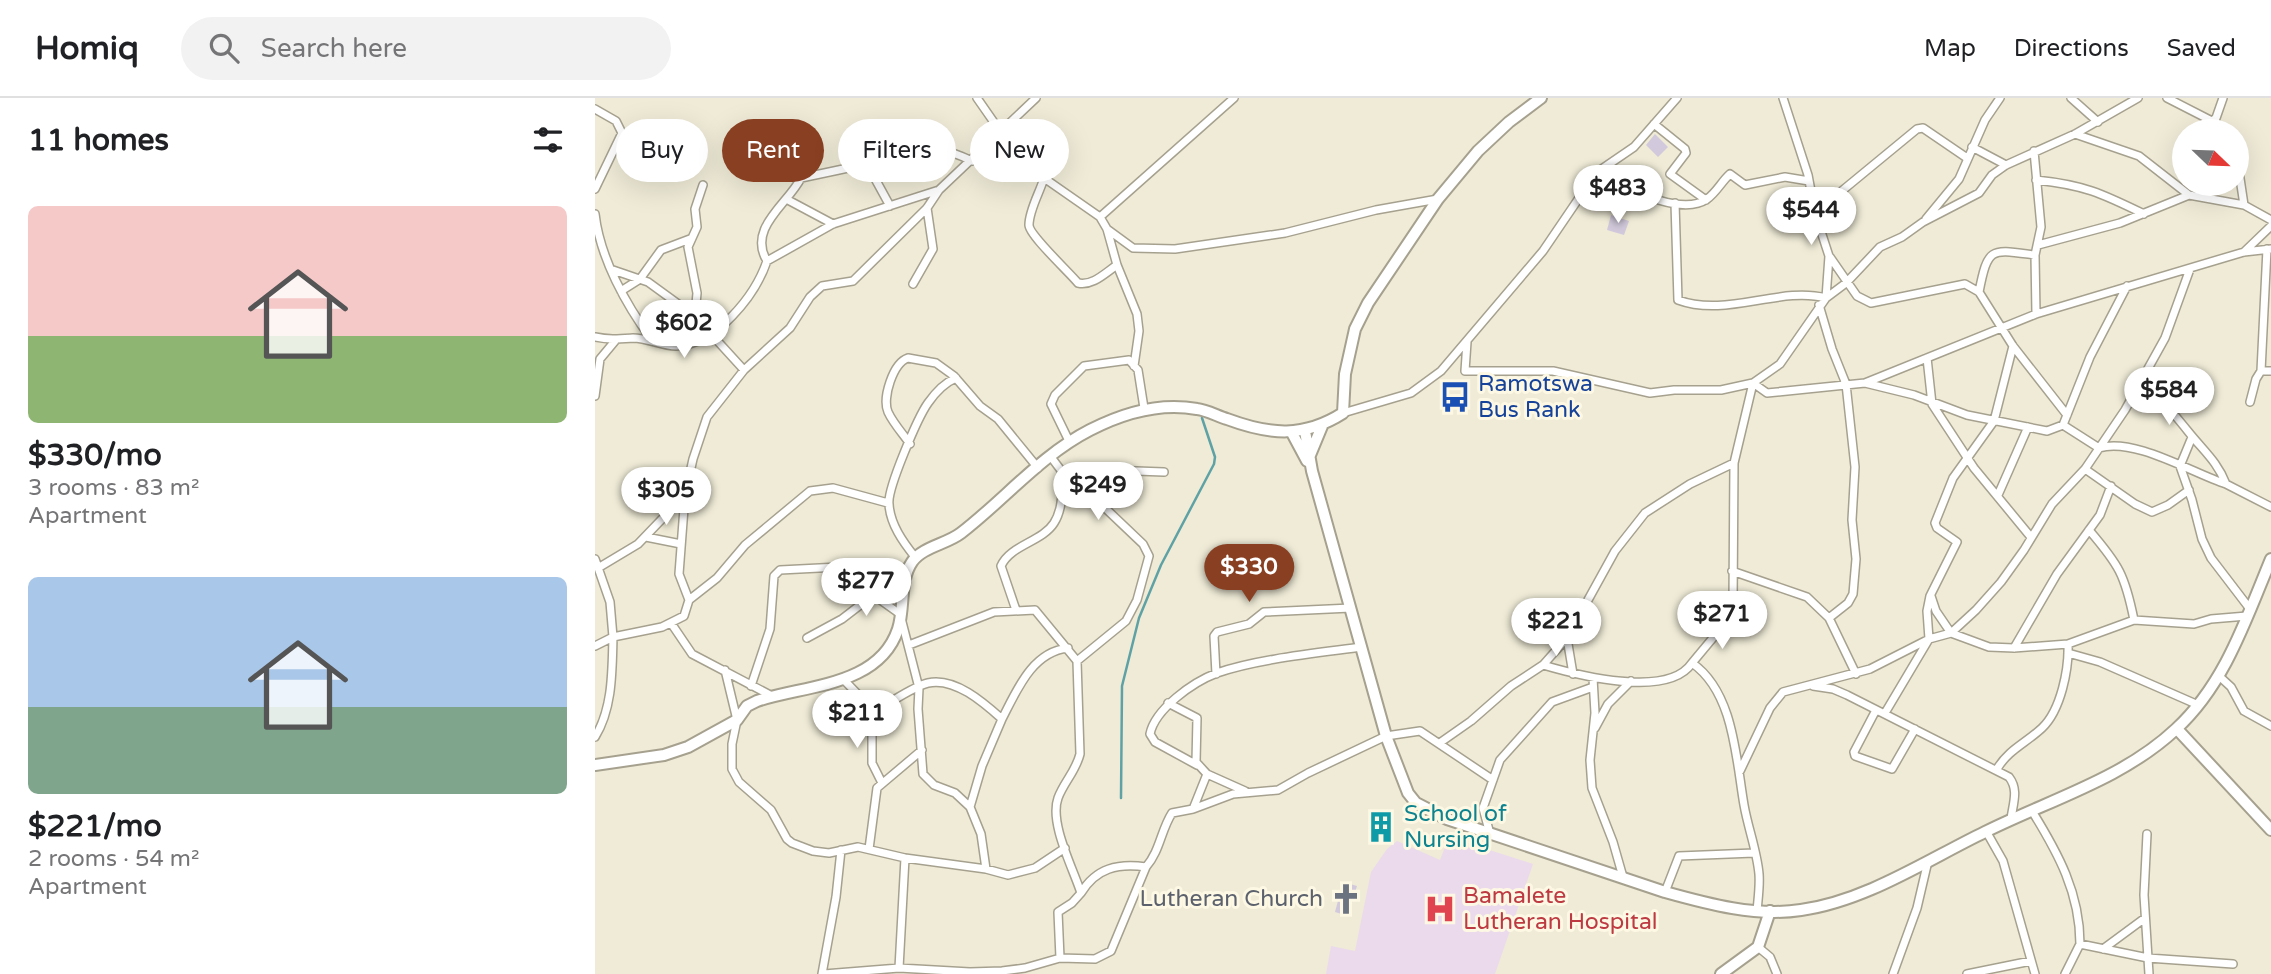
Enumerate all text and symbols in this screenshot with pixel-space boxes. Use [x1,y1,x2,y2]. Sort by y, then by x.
search box [181,17,671,80]
text: Homiq [35,29,139,68]
icon: search [205,29,243,67]
text: Search here [261,33,407,64]
text: Map [1924,34,1976,63]
text: Directions [2014,34,2129,63]
text: Saved [2167,34,2236,63]
chip: Buy [616,119,708,182]
chip: Rent [722,119,824,182]
chip: Filters [838,119,956,182]
chip: New [970,119,1069,182]
north arrow [2172,119,2249,196]
map controls [2172,119,2249,196]
icon: filters [529,121,567,159]
text: 11 homes [28,122,169,159]
pin: $483 [1577,166,1659,225]
text: $483 [1589,174,1647,202]
pin: $544 [1770,188,1852,247]
text: $544 [1782,196,1840,224]
icon: home [235,251,361,377]
pin: $602 [643,300,725,360]
text: $602 [655,309,713,337]
pin: $584 [2128,368,2210,427]
place label: Ramotswa Bus Rank [1478,370,1593,424]
text: $584 [2140,376,2198,404]
bus stop icon: Ramotswa Bus Rank [1438,380,1472,414]
text: $330/mo [28,437,162,474]
pin: $249 [1057,462,1139,522]
pin: $305 [625,468,707,527]
text: $249 [1069,471,1127,499]
text: 3 rooms · 83 m² [28,474,199,502]
text: $305 [637,476,695,504]
text: Apartment [28,502,147,530]
pin: $330 [1208,545,1290,604]
text: $330 [1220,553,1278,581]
pin: $277 [825,559,907,618]
text: $277 [837,567,895,595]
pin: $271 [1681,592,1763,651]
pin: $221 [1515,598,1597,658]
text: $271 [1693,600,1751,628]
text: $221 [1527,607,1585,635]
icon: home [235,622,361,748]
pin: $211 [816,690,898,750]
text: $211 [828,699,886,727]
place label: School of Nursing [1404,800,1507,854]
text: $221/mo [28,808,162,845]
building icon: School of Nursing [1364,810,1398,844]
text: 2 rooms · 54 m² [28,845,199,873]
text: Apartment [28,873,147,901]
church icon: Lutheran Church [1329,882,1363,916]
place label: Bamalete Lutheran Hospital [1463,882,1658,936]
place label: Lutheran Church [1140,885,1323,913]
hospital icon: Bamalete Lutheran Hospital [1423,892,1457,926]

